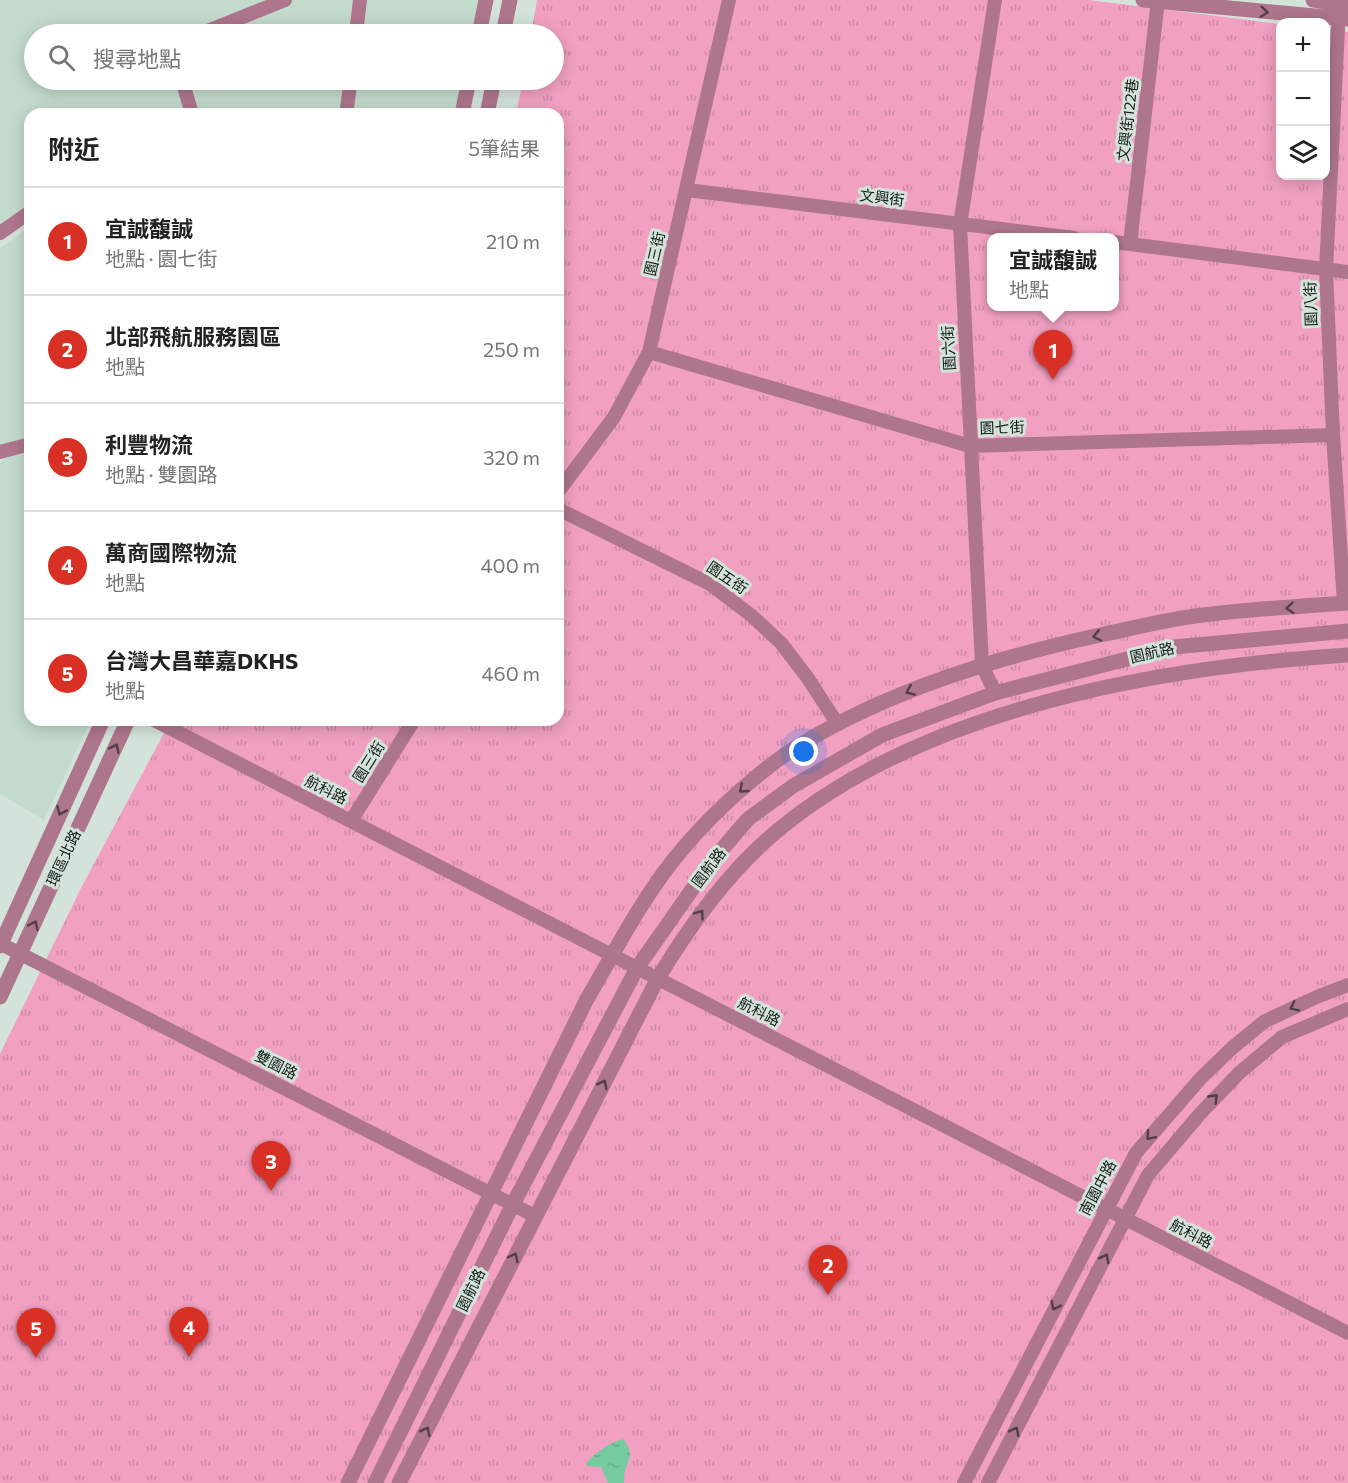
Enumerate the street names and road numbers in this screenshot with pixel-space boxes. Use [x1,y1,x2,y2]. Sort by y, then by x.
street label: 文興街122巷 [1113,78,1141,162]
street label: 文興街 [859,185,906,209]
street label: 園三街 [640,230,668,278]
street label: 園八街 [1300,281,1320,327]
street label: 園六街 [938,325,958,371]
street label: 園七街 [979,417,1025,437]
street label: 園五街 [704,557,751,597]
street label: 園航路 [1128,638,1176,666]
street label: 園三街 [349,738,388,785]
street label: 航科路 [302,771,351,807]
street label: 環區北路 [42,827,84,889]
street label: 園航路 [687,844,729,891]
street label: 航科路 [735,993,784,1029]
street label: 雙園路 [252,1046,301,1082]
street label: 南園中路 [1075,1157,1119,1218]
street label: 航科路 [1167,1215,1216,1251]
street label: 園航路 [452,1265,488,1314]

